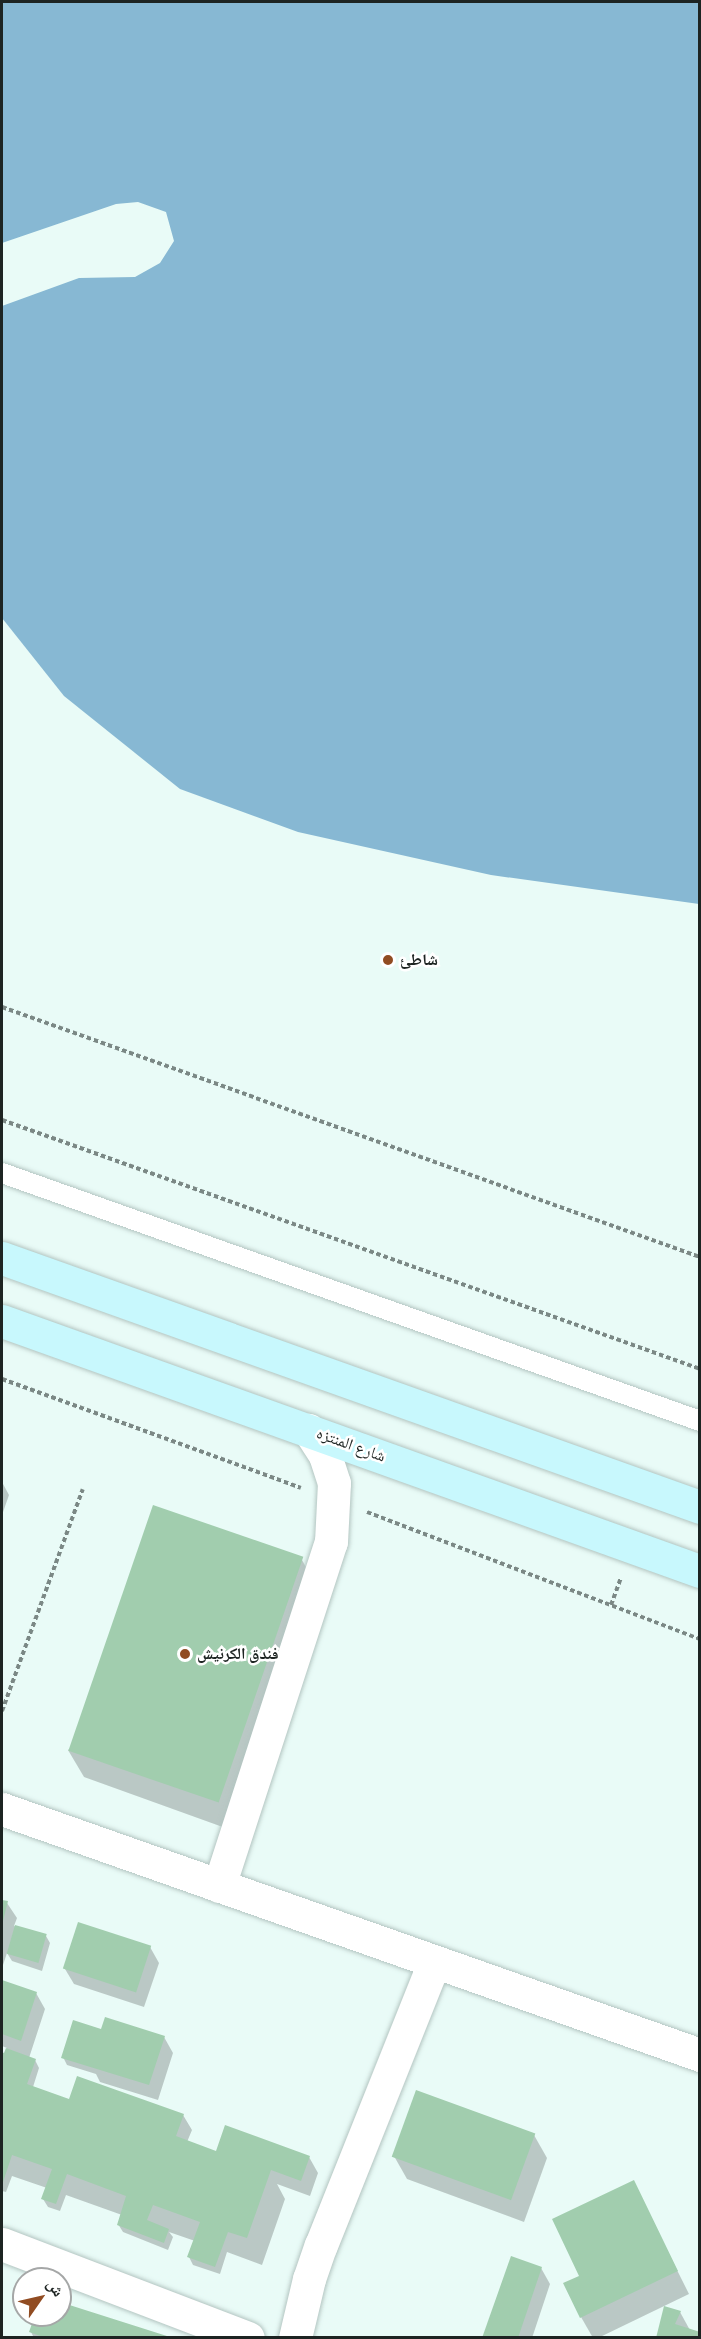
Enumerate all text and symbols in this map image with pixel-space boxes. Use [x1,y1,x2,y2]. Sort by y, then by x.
place label: شاطئ [400,950,438,970]
marker: شاطئ [381,953,395,967]
street label: شارع المنتزه [314,1424,388,1466]
place label: فندق الكرنيش [197,1644,279,1664]
marker: فندق الكرنيش [178,1647,192,1661]
north arrow [12,2267,72,2327]
text: ش [41,2274,70,2301]

